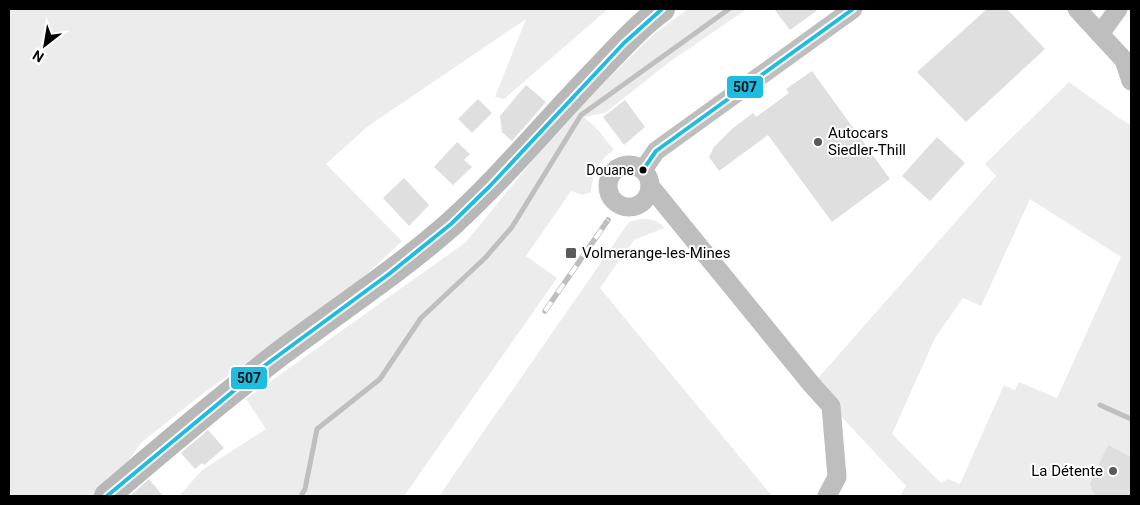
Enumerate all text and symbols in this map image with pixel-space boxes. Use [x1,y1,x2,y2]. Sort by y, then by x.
north arrow [20,20,70,70]
text: N [30,47,47,66]
line badge: 507 [726,75,764,99]
text: 507 [733,79,757,95]
place label: Autocars Siedler-Thill [828,124,906,159]
marker: Autocars Siedler-Thill [812,136,824,148]
place label: Douane [586,162,634,178]
marker: Douane [638,165,648,175]
place label: Volmerange-les-Mines [582,244,731,262]
marker: Volmerange-les-Mines [564,246,578,260]
line badge: 507 [230,366,268,390]
text: 507 [237,370,261,386]
place label: La Détente [1031,462,1103,480]
marker: La Détente [1107,465,1119,477]

